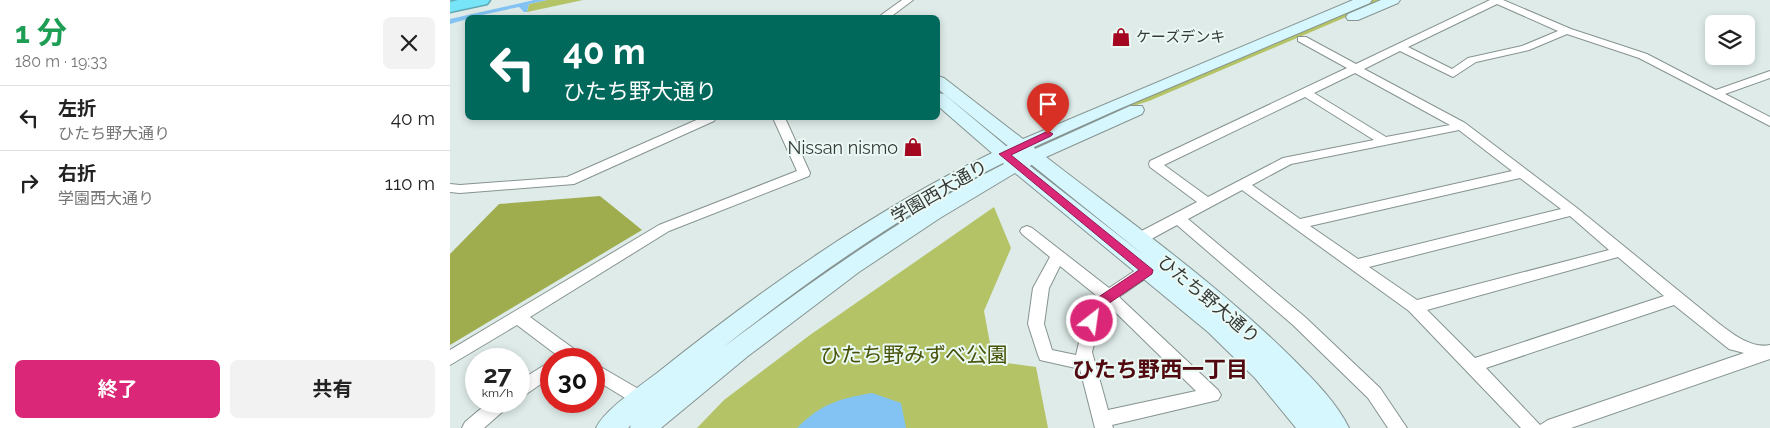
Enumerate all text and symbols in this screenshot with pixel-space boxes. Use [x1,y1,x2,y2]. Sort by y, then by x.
text: 1 分 [15,15,67,50]
map controls [1705,15,1755,65]
button: layers [1705,15,1755,65]
button: close [383,17,435,69]
shop icon: ケーズデンキ [1110,26,1132,48]
place label: ケーズデンキ [1136,28,1225,46]
text: 40 m [563,31,645,72]
icon: left [480,35,545,100]
text: 180 m · 19:33 [15,52,107,71]
text: ひたち野大通り [563,78,717,104]
pin [1027,83,1069,134]
icon: arrive [1034,90,1062,118]
text: 左折 [58,97,96,119]
icon: left [15,104,43,132]
text: 40 m [391,107,435,129]
text: ひたち野大通り [58,124,170,143]
shop icon: Nissan nismo [902,136,924,158]
place label: Nissan nismo [788,137,898,158]
street label: 学園西大通り [887,155,991,227]
text: 右折 [58,162,96,184]
icon: right [15,169,43,197]
text: 110 m [385,172,435,194]
text: 学園西大通り [58,189,154,208]
street label: ひたち野大通り [1154,250,1264,348]
position arrow [1065,294,1117,346]
park label: ひたち野みずべ公園 [820,342,1008,367]
speed limit sign: 30 [540,348,605,413]
district label: ひたち野西一丁目 [1072,356,1248,382]
text: 27 [483,359,512,389]
button: 終了 [15,360,220,418]
button: 共有 [230,360,435,418]
text: km/h [482,386,513,400]

